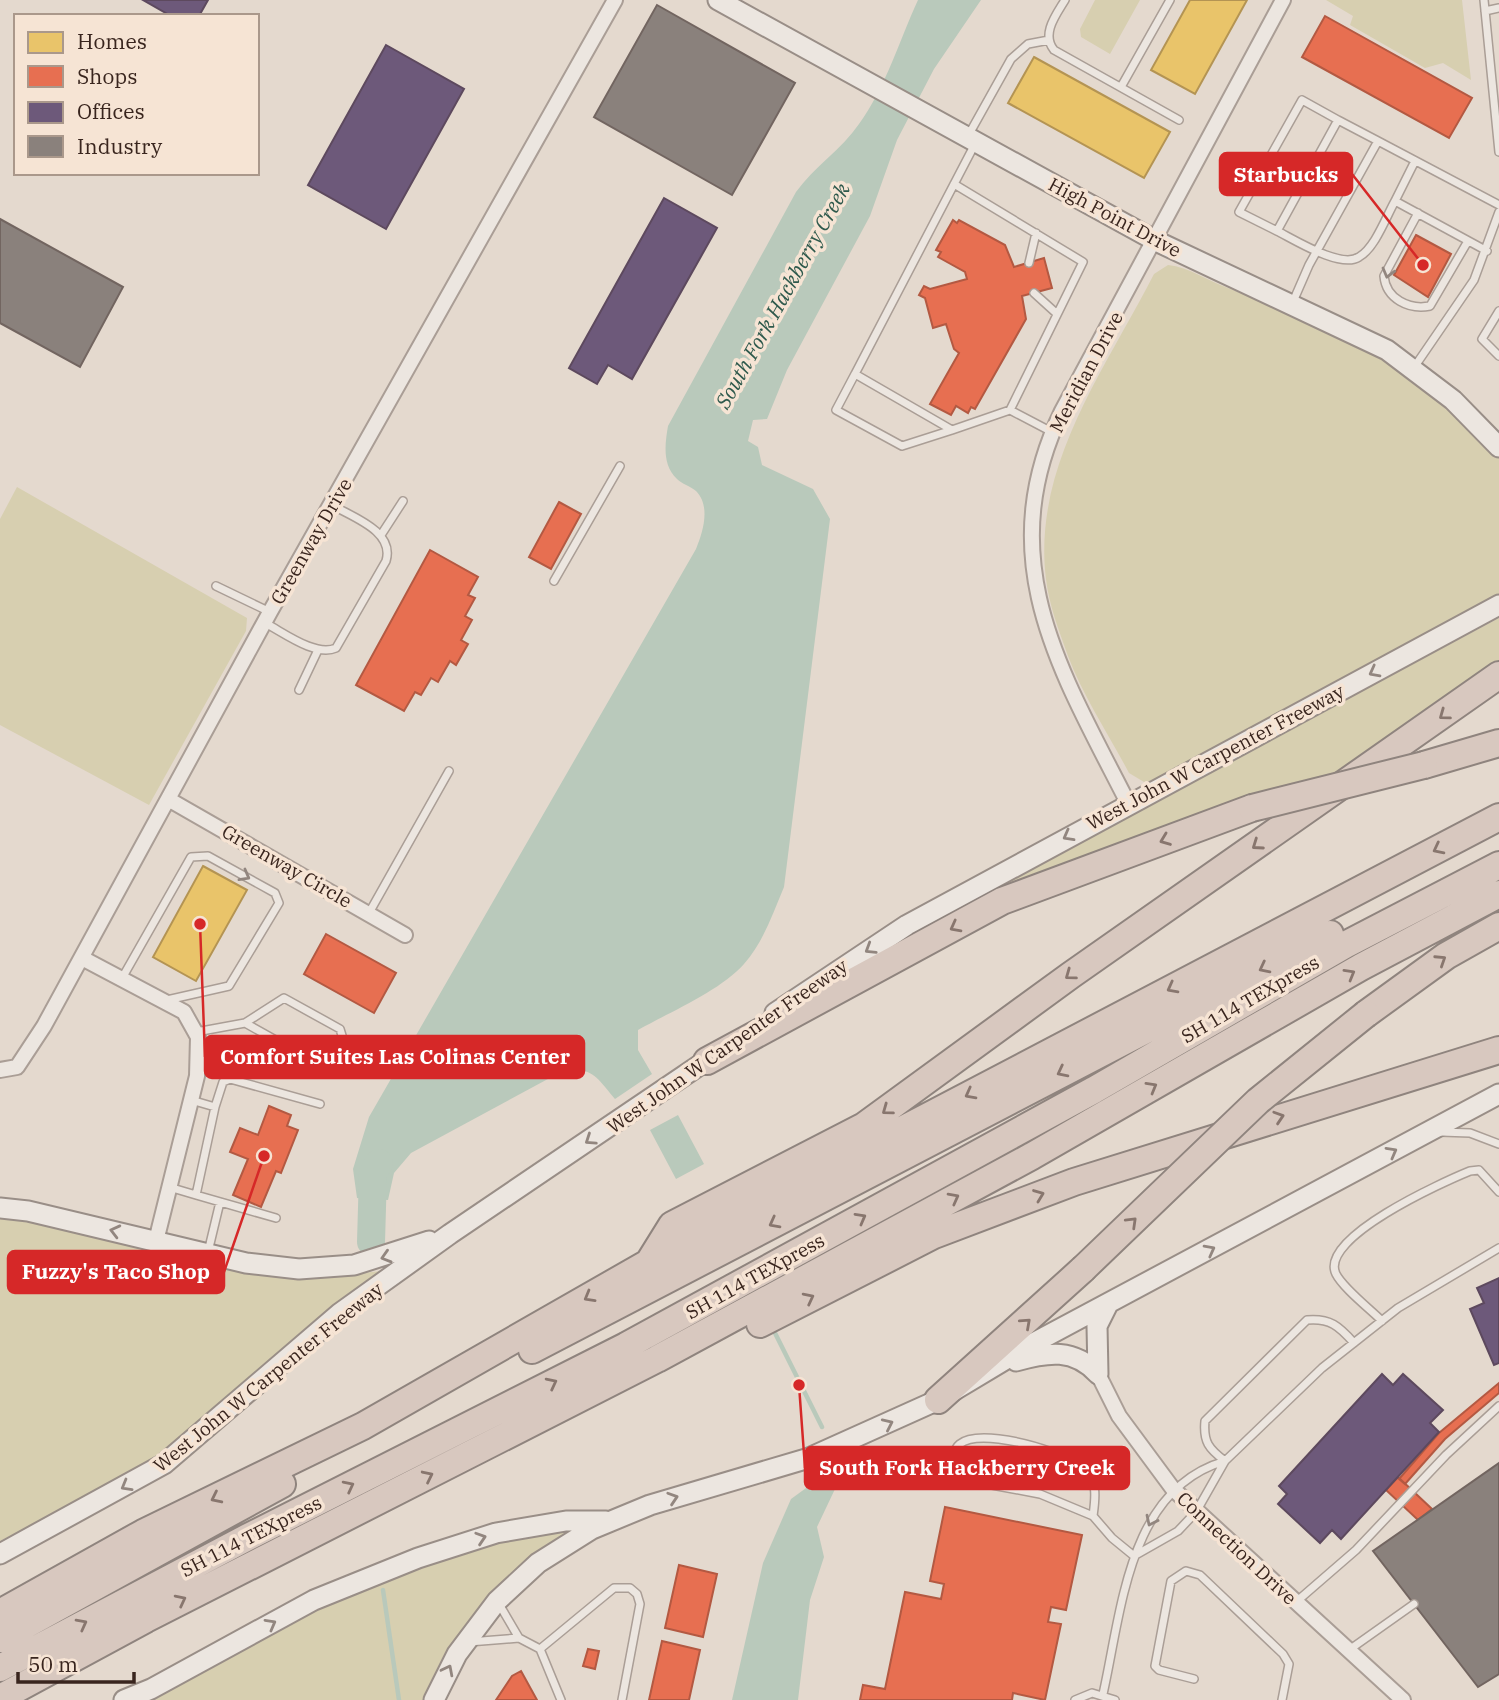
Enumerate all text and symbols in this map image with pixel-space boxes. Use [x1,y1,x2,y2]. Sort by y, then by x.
legend [14,14,259,175]
text: Homes [77,27,147,55]
text: Shops [77,62,137,90]
text: Offices [77,97,145,125]
text: Industry [77,132,163,160]
callout: Starbucks [1220,153,1352,195]
text: Starbucks [1234,160,1338,188]
street label: High Point Drive [1044,172,1186,262]
water label: South Fork Hackberry Creek [708,177,856,414]
one-way arrow [1382,267,1396,279]
street label: Meridian Drive [1044,307,1128,437]
street label: Greenway Drive [265,474,357,608]
one-way arrow [1369,663,1381,677]
street label: West John W Carpenter Freeway [1082,678,1349,835]
one-way arrow [1439,707,1452,719]
street label: Greenway Circle [218,819,356,913]
one-way arrow [1063,828,1076,841]
one-way arrow [1159,832,1171,846]
one-way arrow [1252,837,1265,849]
one-way arrow [1433,840,1446,854]
one-way arrow [238,868,250,881]
one-way arrow [949,919,962,932]
one-way arrow [865,940,878,953]
street label: SH 114 TEXpress [1177,950,1323,1048]
street label: West John W Carpenter Freeway [602,953,853,1139]
one-way arrow [1434,955,1447,968]
one-way arrow [1259,959,1271,973]
one-way arrow [1065,967,1078,980]
one-way arrow [1342,969,1355,982]
one-way arrow [1167,980,1179,994]
callout: Comfort Suites Las Colinas Center [205,1036,584,1078]
text: Comfort Suites Las Colinas Center [220,1042,571,1070]
one-way arrow [1057,1064,1069,1077]
one-way arrow [1145,1082,1158,1095]
one-way arrow [965,1086,978,1099]
one-way arrow [882,1102,895,1114]
one-way arrow [1272,1111,1284,1126]
one-way arrow [585,1132,598,1145]
one-way arrow [1385,1147,1398,1160]
one-way arrow [1033,1190,1045,1204]
one-way arrow [947,1193,959,1207]
one-way arrow [853,1212,866,1226]
one-way arrow [769,1214,781,1228]
one-way arrow [1124,1218,1137,1231]
one-way arrow [109,1225,121,1239]
street label: SH 114 TEXpress [681,1228,829,1324]
one-way arrow [1203,1245,1215,1259]
one-way arrow [380,1248,392,1263]
callout: Fuzzy's Taco Shop [8,1251,224,1293]
text: Fuzzy's Taco Shop [22,1257,210,1285]
street label: West John W Carpenter Freeway [148,1276,388,1477]
one-way arrow [584,1289,596,1302]
one-way arrow [802,1293,815,1306]
one-way arrow [1018,1319,1031,1331]
one-way arrow [545,1378,557,1392]
one-way arrow [880,1418,893,1432]
callout: South Fork Hackberry Creek [805,1447,1129,1489]
text: South Fork Hackberry Creek [819,1453,1115,1481]
one-way arrow [421,1470,433,1484]
one-way arrow [121,1478,134,1491]
one-way arrow [342,1480,354,1494]
street label: Connection Drive [1172,1486,1302,1610]
one-way arrow [211,1489,223,1503]
street label: SH 114 TEXpress [176,1490,326,1582]
one-way arrow [666,1492,679,1506]
one-way arrow [1145,1514,1159,1526]
one-way arrow [475,1531,487,1546]
one-way arrow [174,1595,186,1609]
one-way arrow [75,1619,87,1633]
one-way arrow [264,1619,277,1632]
scale bar [18,1640,133,1684]
text: 50 m [28,1650,78,1678]
one-way arrow [440,1665,454,1678]

